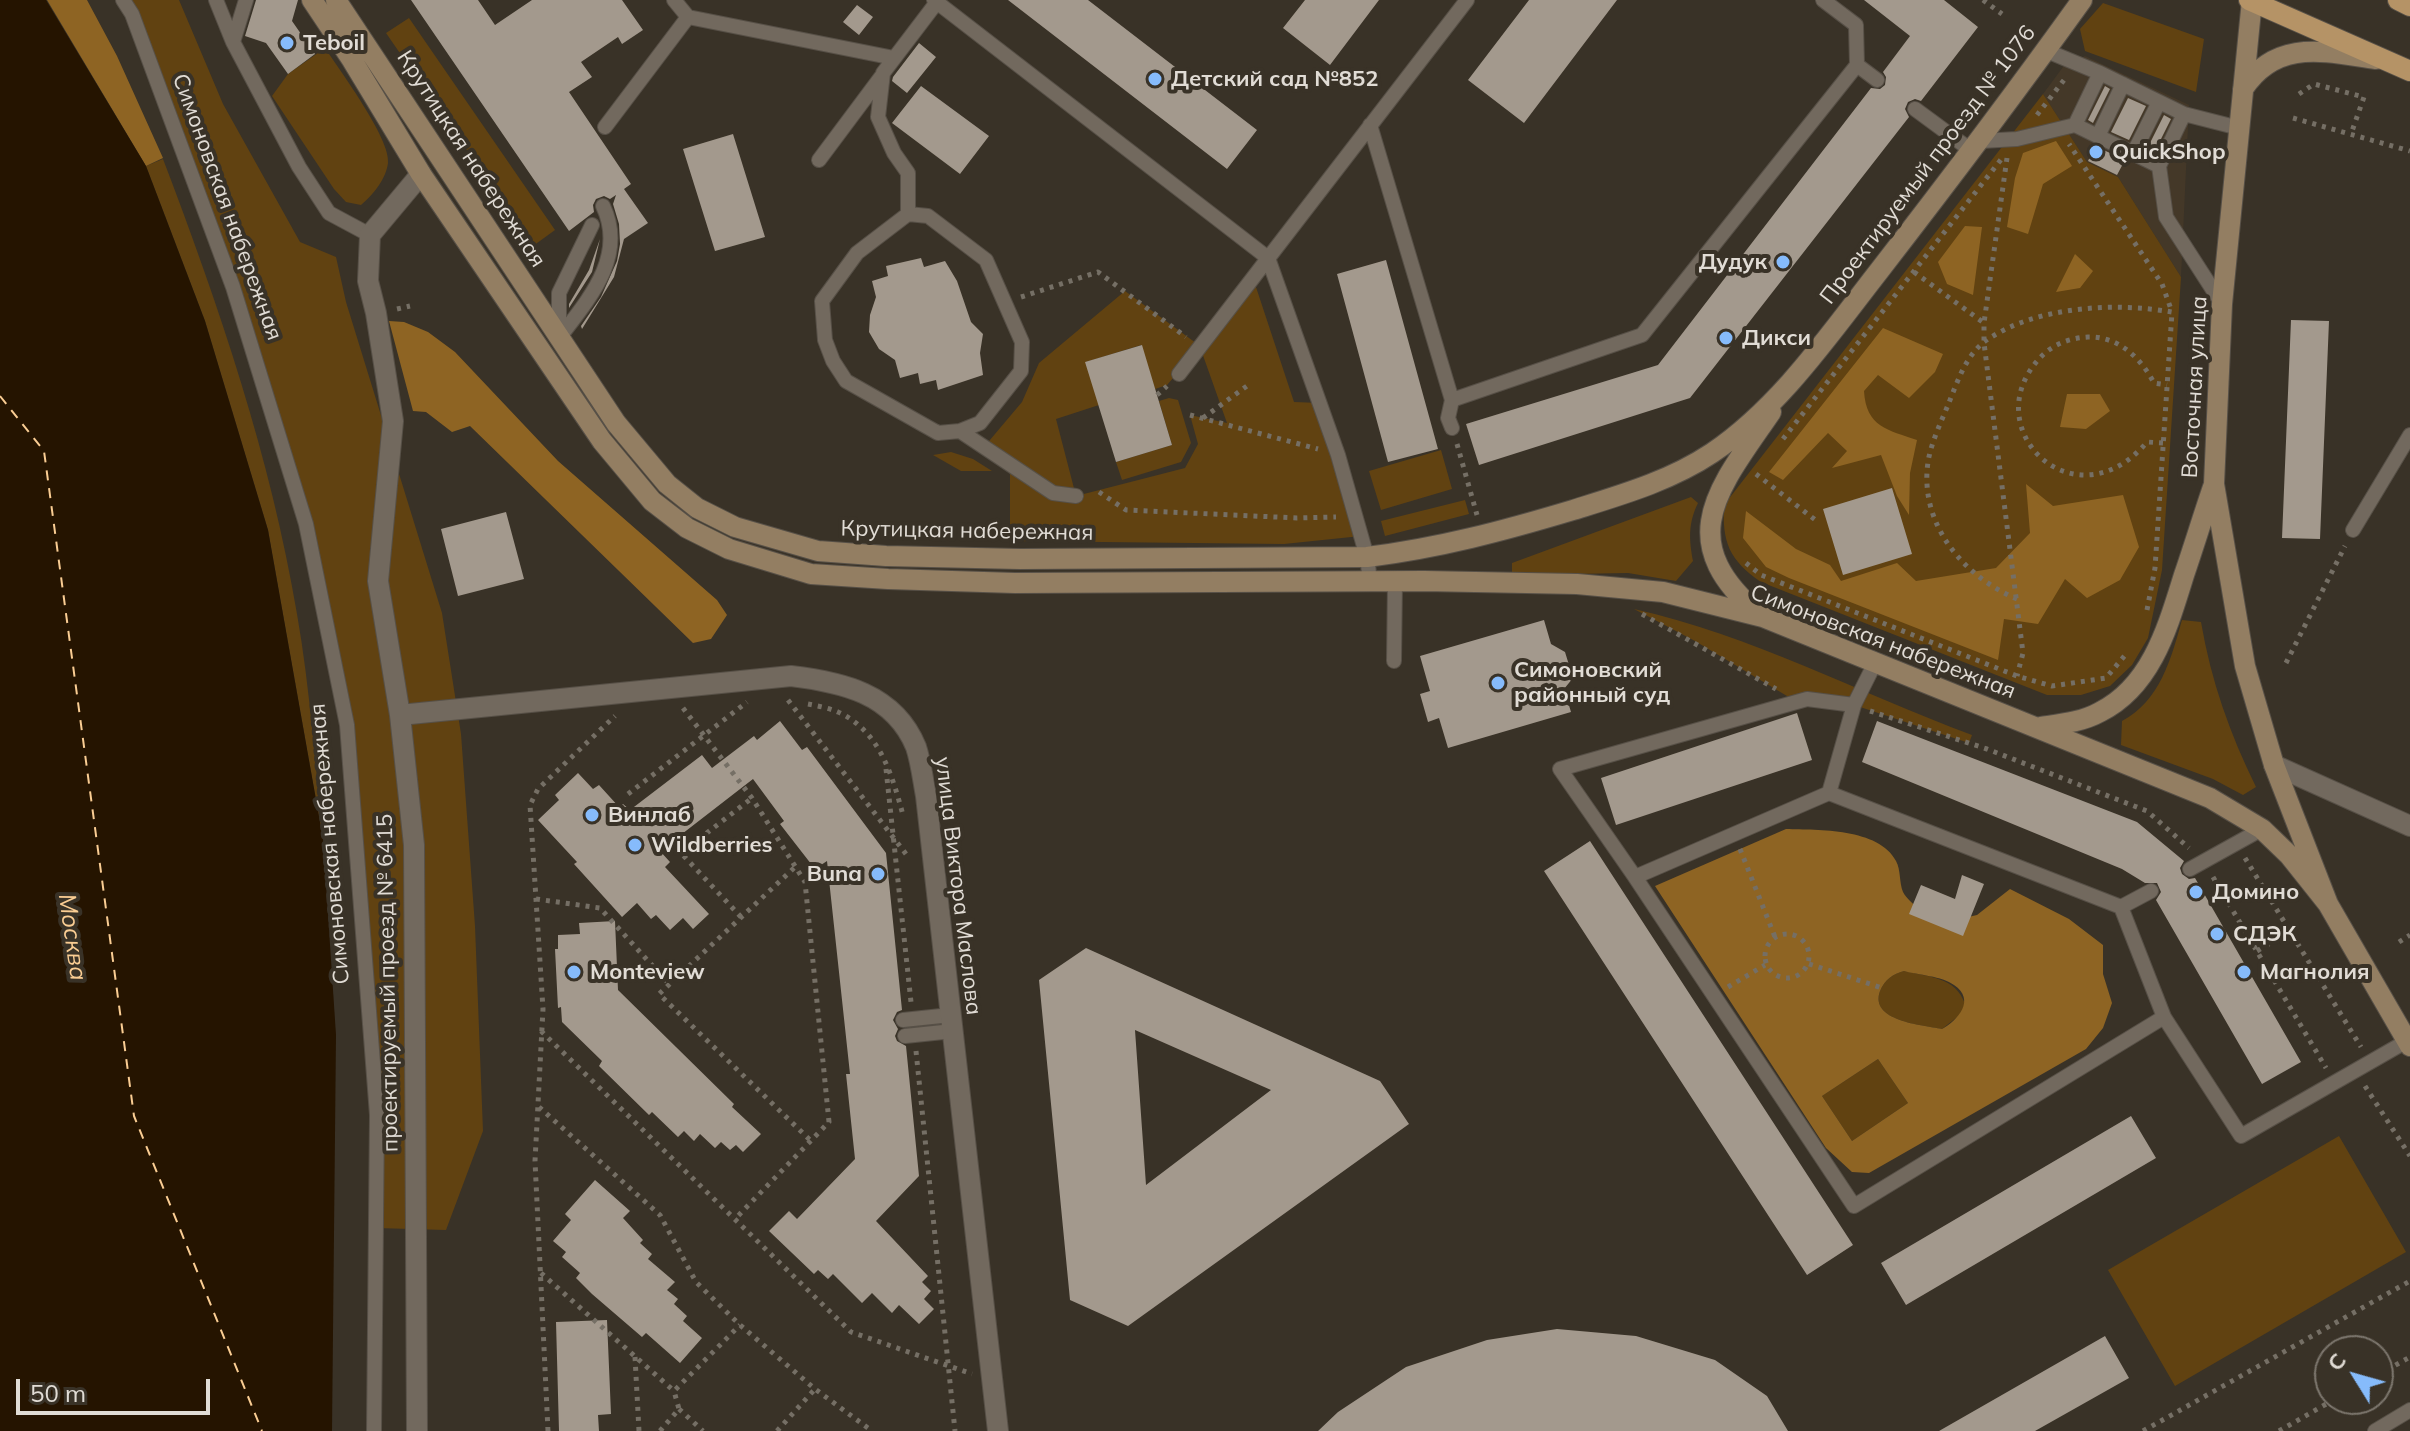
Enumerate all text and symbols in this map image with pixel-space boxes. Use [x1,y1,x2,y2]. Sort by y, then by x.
street label: Проектируемый проезд № 1076 [1815,21,2041,309]
place label: Teboil [303,30,365,56]
marker: Teboil [278,34,296,52]
street label: Крутицкая набережная [391,46,551,272]
place label: Детский сад №852 [1171,66,1378,92]
street label: Симоновская набережная [166,70,288,344]
marker: Детский сад №852 [1146,70,1164,88]
place label: QuickShop [2112,139,2226,165]
marker: QuickShop [2087,143,2105,161]
place label: Дудук [1699,249,1767,275]
marker: Дудук [1774,253,1792,271]
street label: Восточная улица [2177,295,2213,479]
place label: Дикси [1742,325,1811,351]
marker: Дикси [1717,329,1735,347]
street label: Крутицкая набережная [840,516,1094,546]
street label: Симоновская набережная [1747,579,2019,705]
place label: Симоновский районный суд [1514,657,1670,708]
marker: Симоновский районный суд [1489,674,1507,692]
street label: Симоновская набережная [305,703,355,985]
street label: улица Виктора Маслова [929,755,987,1017]
place label: Винлаб [608,802,691,828]
marker: Винлаб [583,806,601,824]
street label: проектируемый проезд № 6415 [372,814,404,1152]
place label: Wildberries [651,832,773,858]
marker: Wildberries [626,836,644,854]
place label: Buna [807,861,862,887]
marker: Buna [869,865,887,883]
place label: Домино [2212,879,2299,905]
marker: Домино [2187,883,2205,901]
water label: Москва [52,892,92,982]
place label: СДЭК [2233,921,2297,947]
marker: СДЭК [2208,925,2226,943]
place label: Monteview [590,959,705,985]
place label: Магнолия [2260,959,2370,985]
marker: Monteview [565,963,583,981]
marker: Магнолия [2235,963,2253,981]
north arrow [2314,1335,2394,1415]
text: С [2321,1347,2352,1376]
scale bar [20,1363,214,1413]
text: 50 m [30,1378,86,1408]

